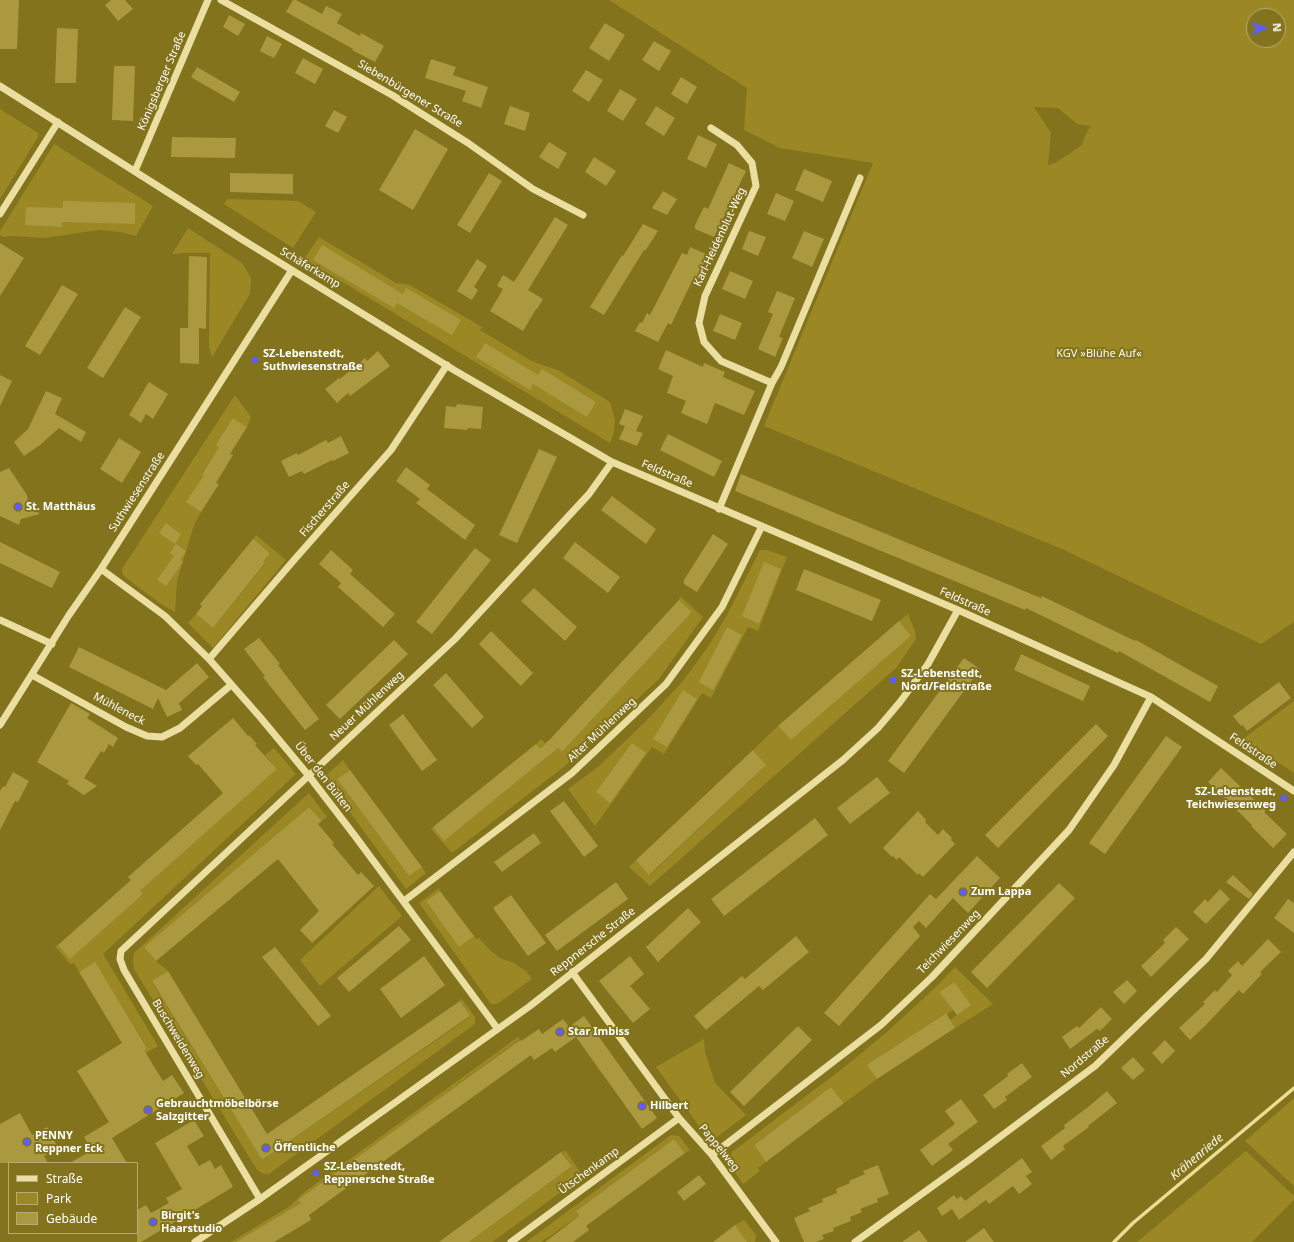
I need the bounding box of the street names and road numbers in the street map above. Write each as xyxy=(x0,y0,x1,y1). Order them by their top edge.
street label: Königsberger Straße xyxy=(135,29,189,133)
street label: Siebenbürgener Straße xyxy=(355,57,465,131)
street label: Karl-Heidenblut-Weg xyxy=(691,185,749,289)
street label: Schäferkamp xyxy=(277,245,343,291)
street label: Suthwiesenstraße xyxy=(106,450,168,534)
street label: Feldstraße xyxy=(639,457,695,491)
street label: Fischerstraße xyxy=(297,478,353,540)
street label: Feldstraße xyxy=(937,585,993,619)
street label: Neuer Mühlenweg xyxy=(327,668,407,744)
street label: Mühleneck xyxy=(91,690,147,728)
street label: Alter Mühlenweg xyxy=(565,695,639,765)
street label: Feldstraße xyxy=(1227,730,1279,772)
street label: Über den Bülten xyxy=(292,740,354,814)
street label: Reppnersche Straße xyxy=(548,905,638,979)
street label: Teichwiesenweg xyxy=(915,907,983,977)
street label: Buschweidenweg xyxy=(149,997,207,1081)
street label: Nordstraße xyxy=(1058,1033,1112,1081)
street label: Pappelweg xyxy=(696,1122,742,1174)
street label: Ütschenkamp xyxy=(556,1145,622,1197)

